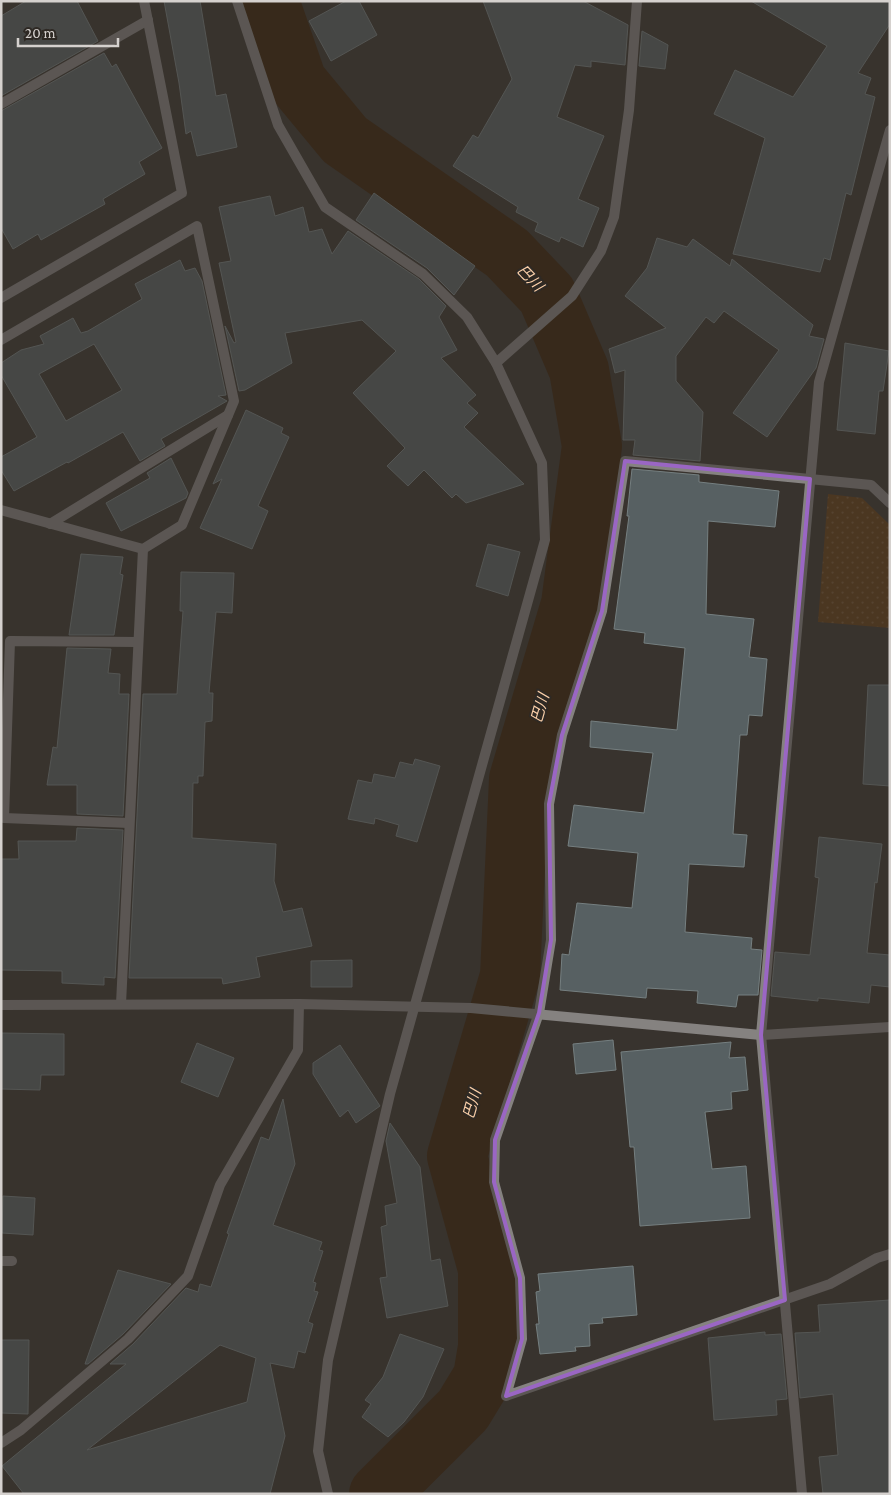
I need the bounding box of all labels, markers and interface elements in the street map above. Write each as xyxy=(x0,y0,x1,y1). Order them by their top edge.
scale bar xyxy=(18,15,118,47)
text: 20 m xyxy=(25,25,56,41)
water label: 巴川 xyxy=(514,262,548,296)
water label: 巴川 xyxy=(528,689,552,725)
water label: 巴川 xyxy=(460,1085,484,1121)

